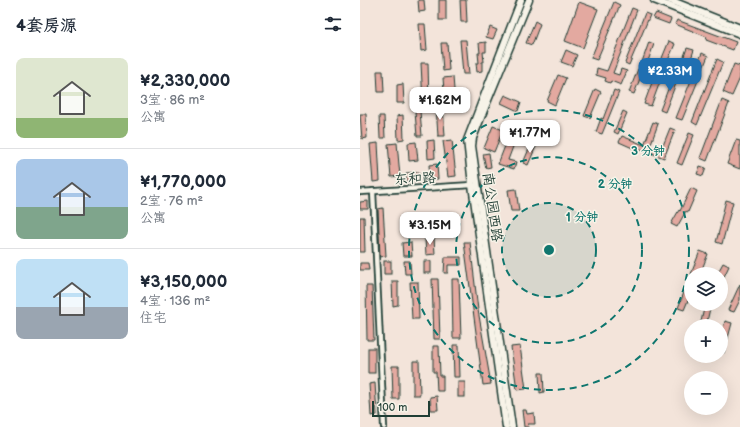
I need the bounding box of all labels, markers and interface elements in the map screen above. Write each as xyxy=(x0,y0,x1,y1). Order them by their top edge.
icon: filters xyxy=(322,13,344,35)
text: 4套房源 xyxy=(16,16,77,36)
pin: ¥2.33M xyxy=(637,58,703,92)
text: ¥2.33M xyxy=(647,63,693,79)
text: ¥2,330,000 xyxy=(140,71,230,91)
icon: home xyxy=(48,74,96,122)
pin: ¥1.62M xyxy=(407,87,473,121)
text: 3室 · 86 m² xyxy=(140,92,205,108)
text: ¥1.62M xyxy=(418,92,462,108)
text: 公寓 xyxy=(140,109,166,125)
pin: ¥1.77M xyxy=(497,120,563,154)
text: ¥1.77M xyxy=(509,125,551,141)
text: 3 分钟 xyxy=(631,144,665,159)
street label: 东和路 xyxy=(394,169,436,188)
street label: 南公园西路 xyxy=(479,171,506,243)
text: ¥1,770,000 xyxy=(140,172,226,192)
icon: home xyxy=(48,175,96,223)
text: 2 分钟 xyxy=(598,177,632,192)
text: 2室 · 76 m² xyxy=(140,193,203,209)
text: 公寓 xyxy=(140,210,166,226)
text: 1 分钟 xyxy=(566,210,598,225)
pin: ¥3.15M xyxy=(397,212,463,246)
text: ¥3.15M xyxy=(409,217,451,233)
centre of rings xyxy=(542,243,556,257)
map controls xyxy=(684,267,728,415)
button: layers xyxy=(684,267,728,311)
text: ¥3,150,000 xyxy=(140,272,227,292)
icon: home xyxy=(48,275,96,323)
text: 4室 · 136 m² xyxy=(140,293,210,309)
text: 住宅 xyxy=(140,310,166,326)
button: + xyxy=(684,319,728,363)
button: − xyxy=(684,371,728,415)
scale bar xyxy=(372,399,430,418)
text: 100 m xyxy=(378,401,407,414)

